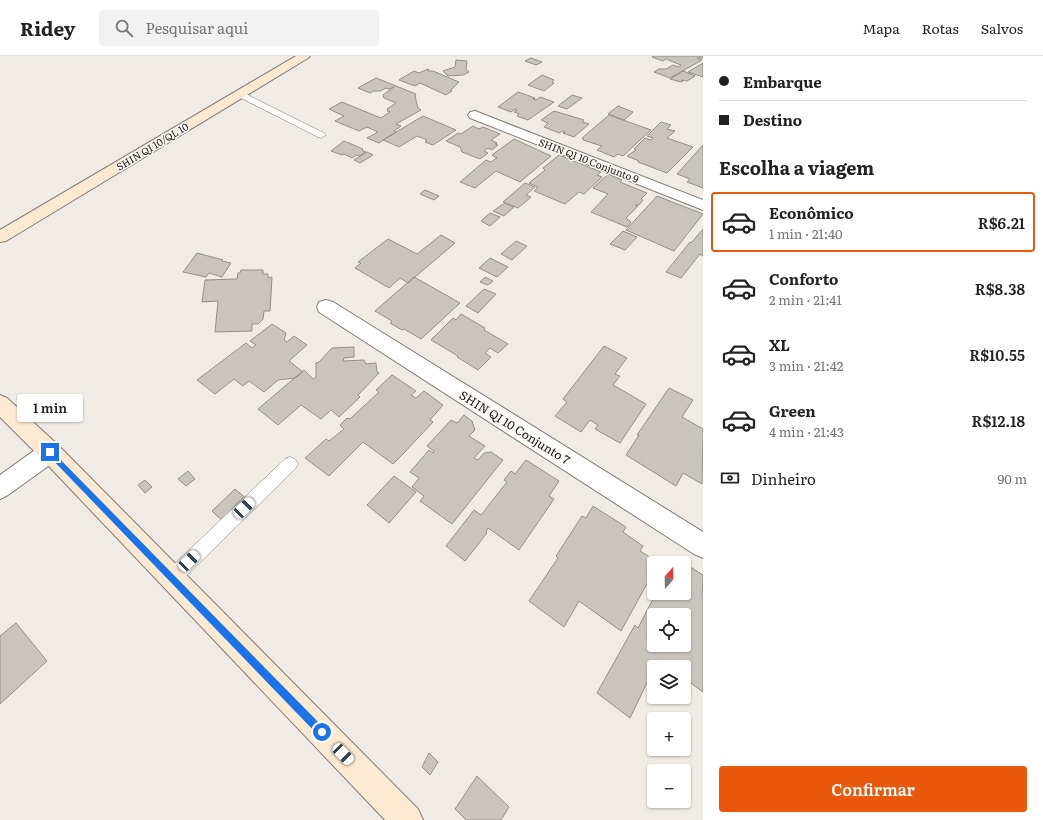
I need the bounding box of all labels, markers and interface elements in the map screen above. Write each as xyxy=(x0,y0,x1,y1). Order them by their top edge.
search box xyxy=(99,10,379,46)
text: Ridey xyxy=(20,14,75,42)
text: Pesquisar aqui xyxy=(145,16,248,39)
icon: search xyxy=(113,17,135,39)
text: Mapa xyxy=(862,18,900,38)
text: Rotas xyxy=(922,18,959,38)
text: Salvos xyxy=(981,18,1023,38)
text: Embarque xyxy=(743,70,822,93)
text: Destino xyxy=(743,108,802,131)
street label: SHIN QI 10/QL 10 xyxy=(113,118,191,174)
street label: SHIN QI 10 Conjunto 9 xyxy=(537,134,641,186)
text: Escolha a viagem xyxy=(719,154,874,181)
text: Econômico xyxy=(769,201,854,224)
icon: car xyxy=(721,204,757,240)
text: R$6.21 xyxy=(978,211,1025,234)
text: 1 min · 21:40 xyxy=(769,224,843,243)
text: Conforto xyxy=(769,267,838,290)
icon: car xyxy=(721,270,757,306)
text: R$8.38 xyxy=(975,277,1025,300)
text: 2 min · 21:41 xyxy=(769,290,842,309)
text: XL xyxy=(769,333,790,356)
icon: car xyxy=(721,336,757,372)
text: R$10.55 xyxy=(969,343,1025,366)
text: 3 min · 21:42 xyxy=(769,356,843,375)
street label: SHIN QI 10 Conjunto 7 xyxy=(456,386,574,468)
callout: 1 min xyxy=(17,394,83,422)
text: 1 min xyxy=(33,398,67,417)
text: Green xyxy=(769,399,816,422)
icon: car xyxy=(721,402,757,438)
text: R$12.18 xyxy=(971,409,1025,432)
text: 4 min · 21:43 xyxy=(769,422,844,441)
route end xyxy=(41,443,59,461)
icon: cash xyxy=(719,467,741,489)
text: Dinheiro xyxy=(751,467,816,490)
text: 90 m xyxy=(997,469,1027,488)
car xyxy=(231,495,257,521)
car xyxy=(176,548,202,574)
north arrow xyxy=(647,556,691,600)
map controls xyxy=(647,556,691,808)
button: locate xyxy=(647,608,691,652)
button: layers xyxy=(647,660,691,704)
button: + xyxy=(647,712,691,756)
route start xyxy=(313,723,331,741)
car xyxy=(330,741,356,767)
button: − xyxy=(647,764,691,808)
button: Confirmar xyxy=(719,766,1027,812)

